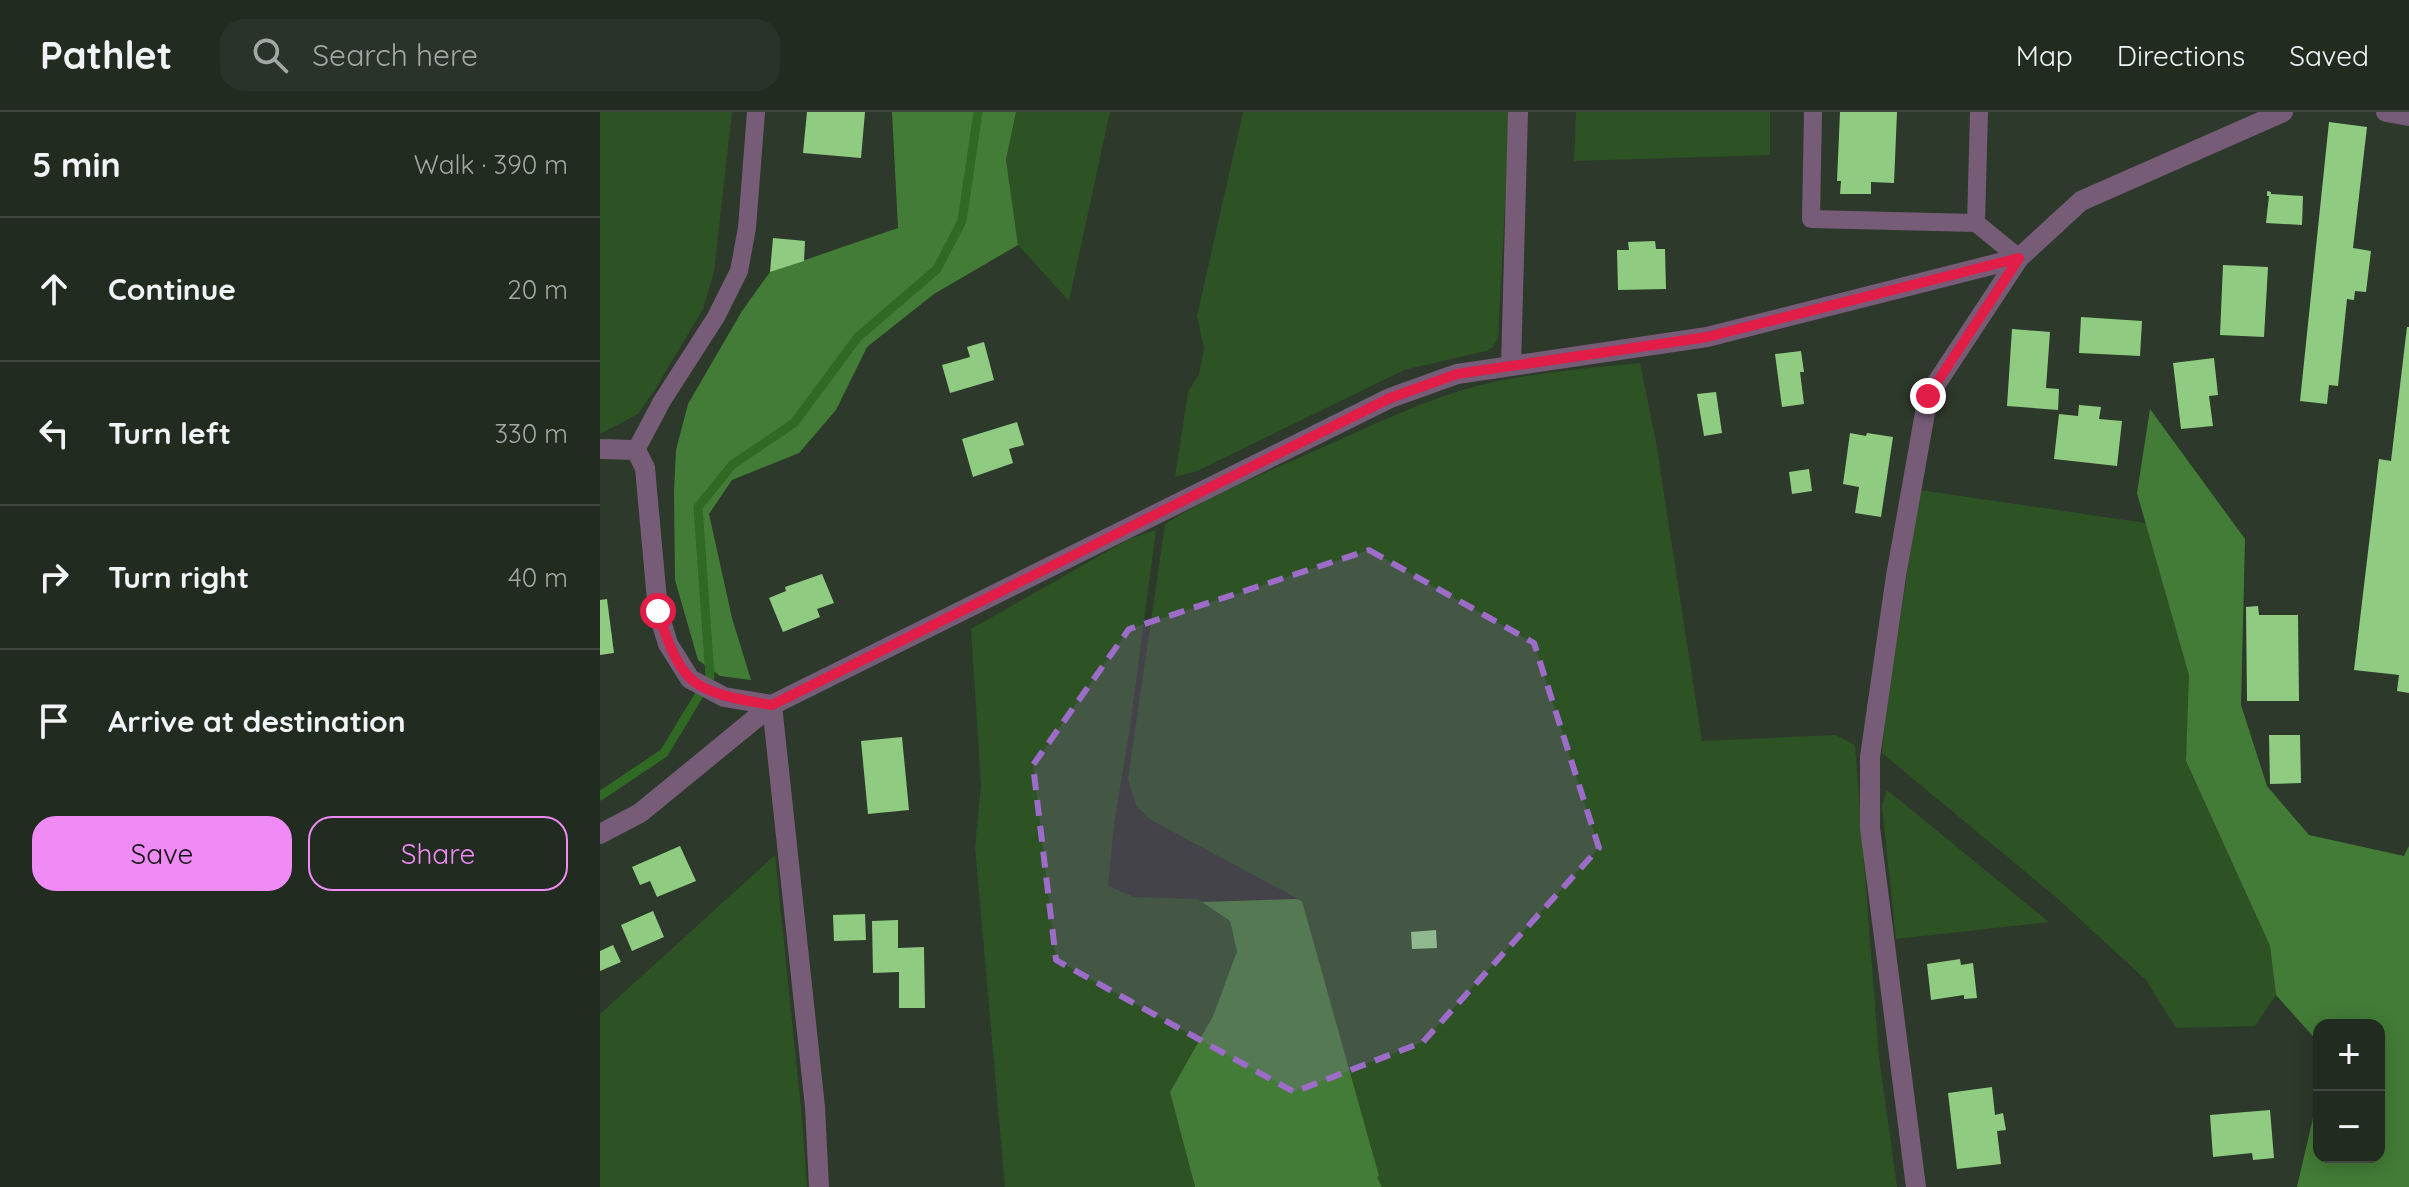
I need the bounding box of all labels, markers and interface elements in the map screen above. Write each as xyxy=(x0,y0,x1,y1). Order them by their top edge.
search box xyxy=(220,19,780,91)
text: Pathlet xyxy=(40,31,172,79)
icon: search xyxy=(248,33,292,77)
text: Search here xyxy=(312,36,478,74)
text: Map xyxy=(2016,38,2073,73)
text: Directions xyxy=(2117,38,2245,73)
text: Saved xyxy=(2289,38,2369,73)
text: 5 min xyxy=(32,143,121,186)
text: Walk · 390 m xyxy=(414,148,568,181)
icon: ahead xyxy=(32,267,76,311)
text: Continue xyxy=(108,270,236,308)
text: 20 m xyxy=(507,273,568,306)
route end xyxy=(1910,378,1946,414)
icon: left xyxy=(32,411,76,455)
text: Turn left xyxy=(108,414,231,452)
text: 330 m xyxy=(494,417,568,450)
icon: right xyxy=(32,555,76,599)
text: Turn right xyxy=(108,558,249,596)
text: 40 m xyxy=(508,561,568,594)
route start xyxy=(640,593,676,629)
icon: arrive xyxy=(32,699,76,743)
text: Arrive at destination xyxy=(108,702,406,740)
button: Save xyxy=(32,816,292,891)
button: Share xyxy=(308,816,568,891)
map controls xyxy=(2313,1019,2385,1163)
button: + xyxy=(2313,1019,2385,1091)
button: − xyxy=(2313,1091,2385,1163)

